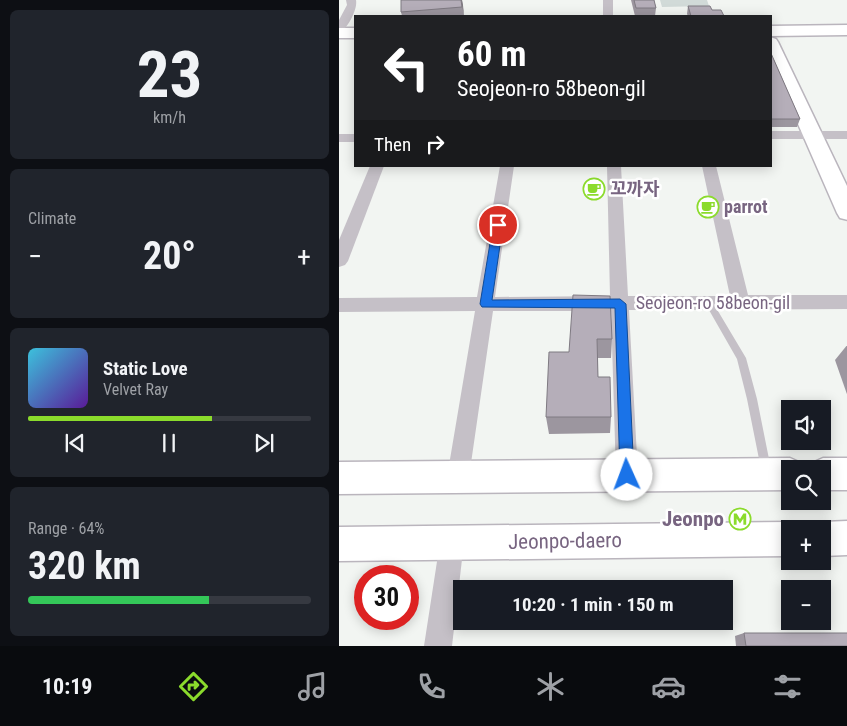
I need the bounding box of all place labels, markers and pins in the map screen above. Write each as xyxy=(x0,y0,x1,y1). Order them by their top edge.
cafe icon: 꼬까자 xyxy=(582,177,606,201)
place label: 꼬까자 xyxy=(610,178,660,199)
cafe icon: parrot xyxy=(696,195,720,219)
place label: parrot xyxy=(724,196,768,217)
pin xyxy=(477,204,519,246)
place label: Jeonpo xyxy=(662,507,724,531)
metro station icon: Jeonpo xyxy=(728,507,752,531)

